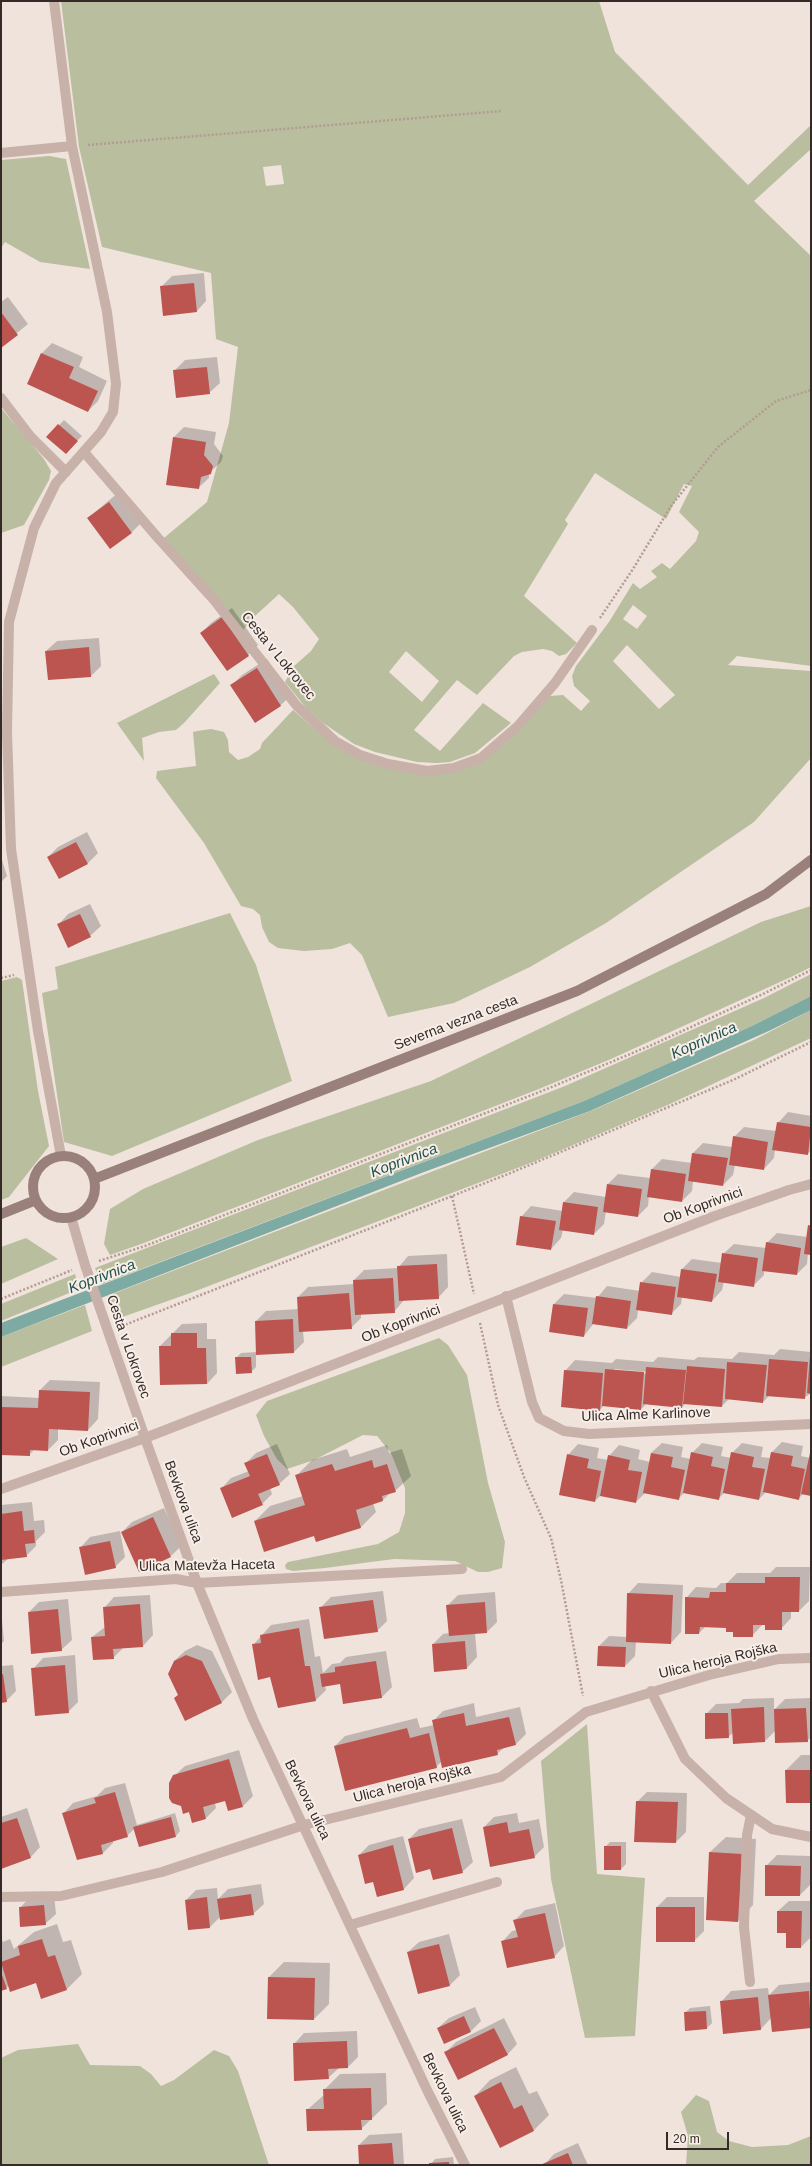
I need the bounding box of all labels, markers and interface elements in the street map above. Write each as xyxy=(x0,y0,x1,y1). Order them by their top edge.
street label: Cesta v Lokrovec xyxy=(237,609,319,703)
street label: Severna vezna cesta xyxy=(392,992,520,1054)
water label: Koprivnica xyxy=(668,1019,740,1063)
water label: Koprivnica xyxy=(368,1140,440,1182)
street label: Ob Koprivnici xyxy=(661,1184,745,1228)
water label: Koprivnica xyxy=(66,1256,138,1298)
street label: Cesta v Lokrovec xyxy=(102,1293,154,1401)
street label: Ob Koprivnici xyxy=(359,1301,443,1347)
street label: Ulica Alme Karlinove xyxy=(581,1404,711,1426)
street label: Ob Koprivnici xyxy=(57,1417,141,1461)
street label: Bevkova ulica xyxy=(160,1459,206,1545)
street label: Ulica Matevža Haceta xyxy=(139,1556,275,1576)
street label: Ulica heroja Rojška xyxy=(657,1639,779,1683)
street label: Bevkova ulica xyxy=(281,1757,333,1843)
street label: Ulica heroja Rojška xyxy=(351,1761,473,1807)
street label: Bevkova ulica xyxy=(419,2050,471,2136)
scale bar xyxy=(668,2124,731,2150)
text: 20 m xyxy=(673,2132,700,2146)

